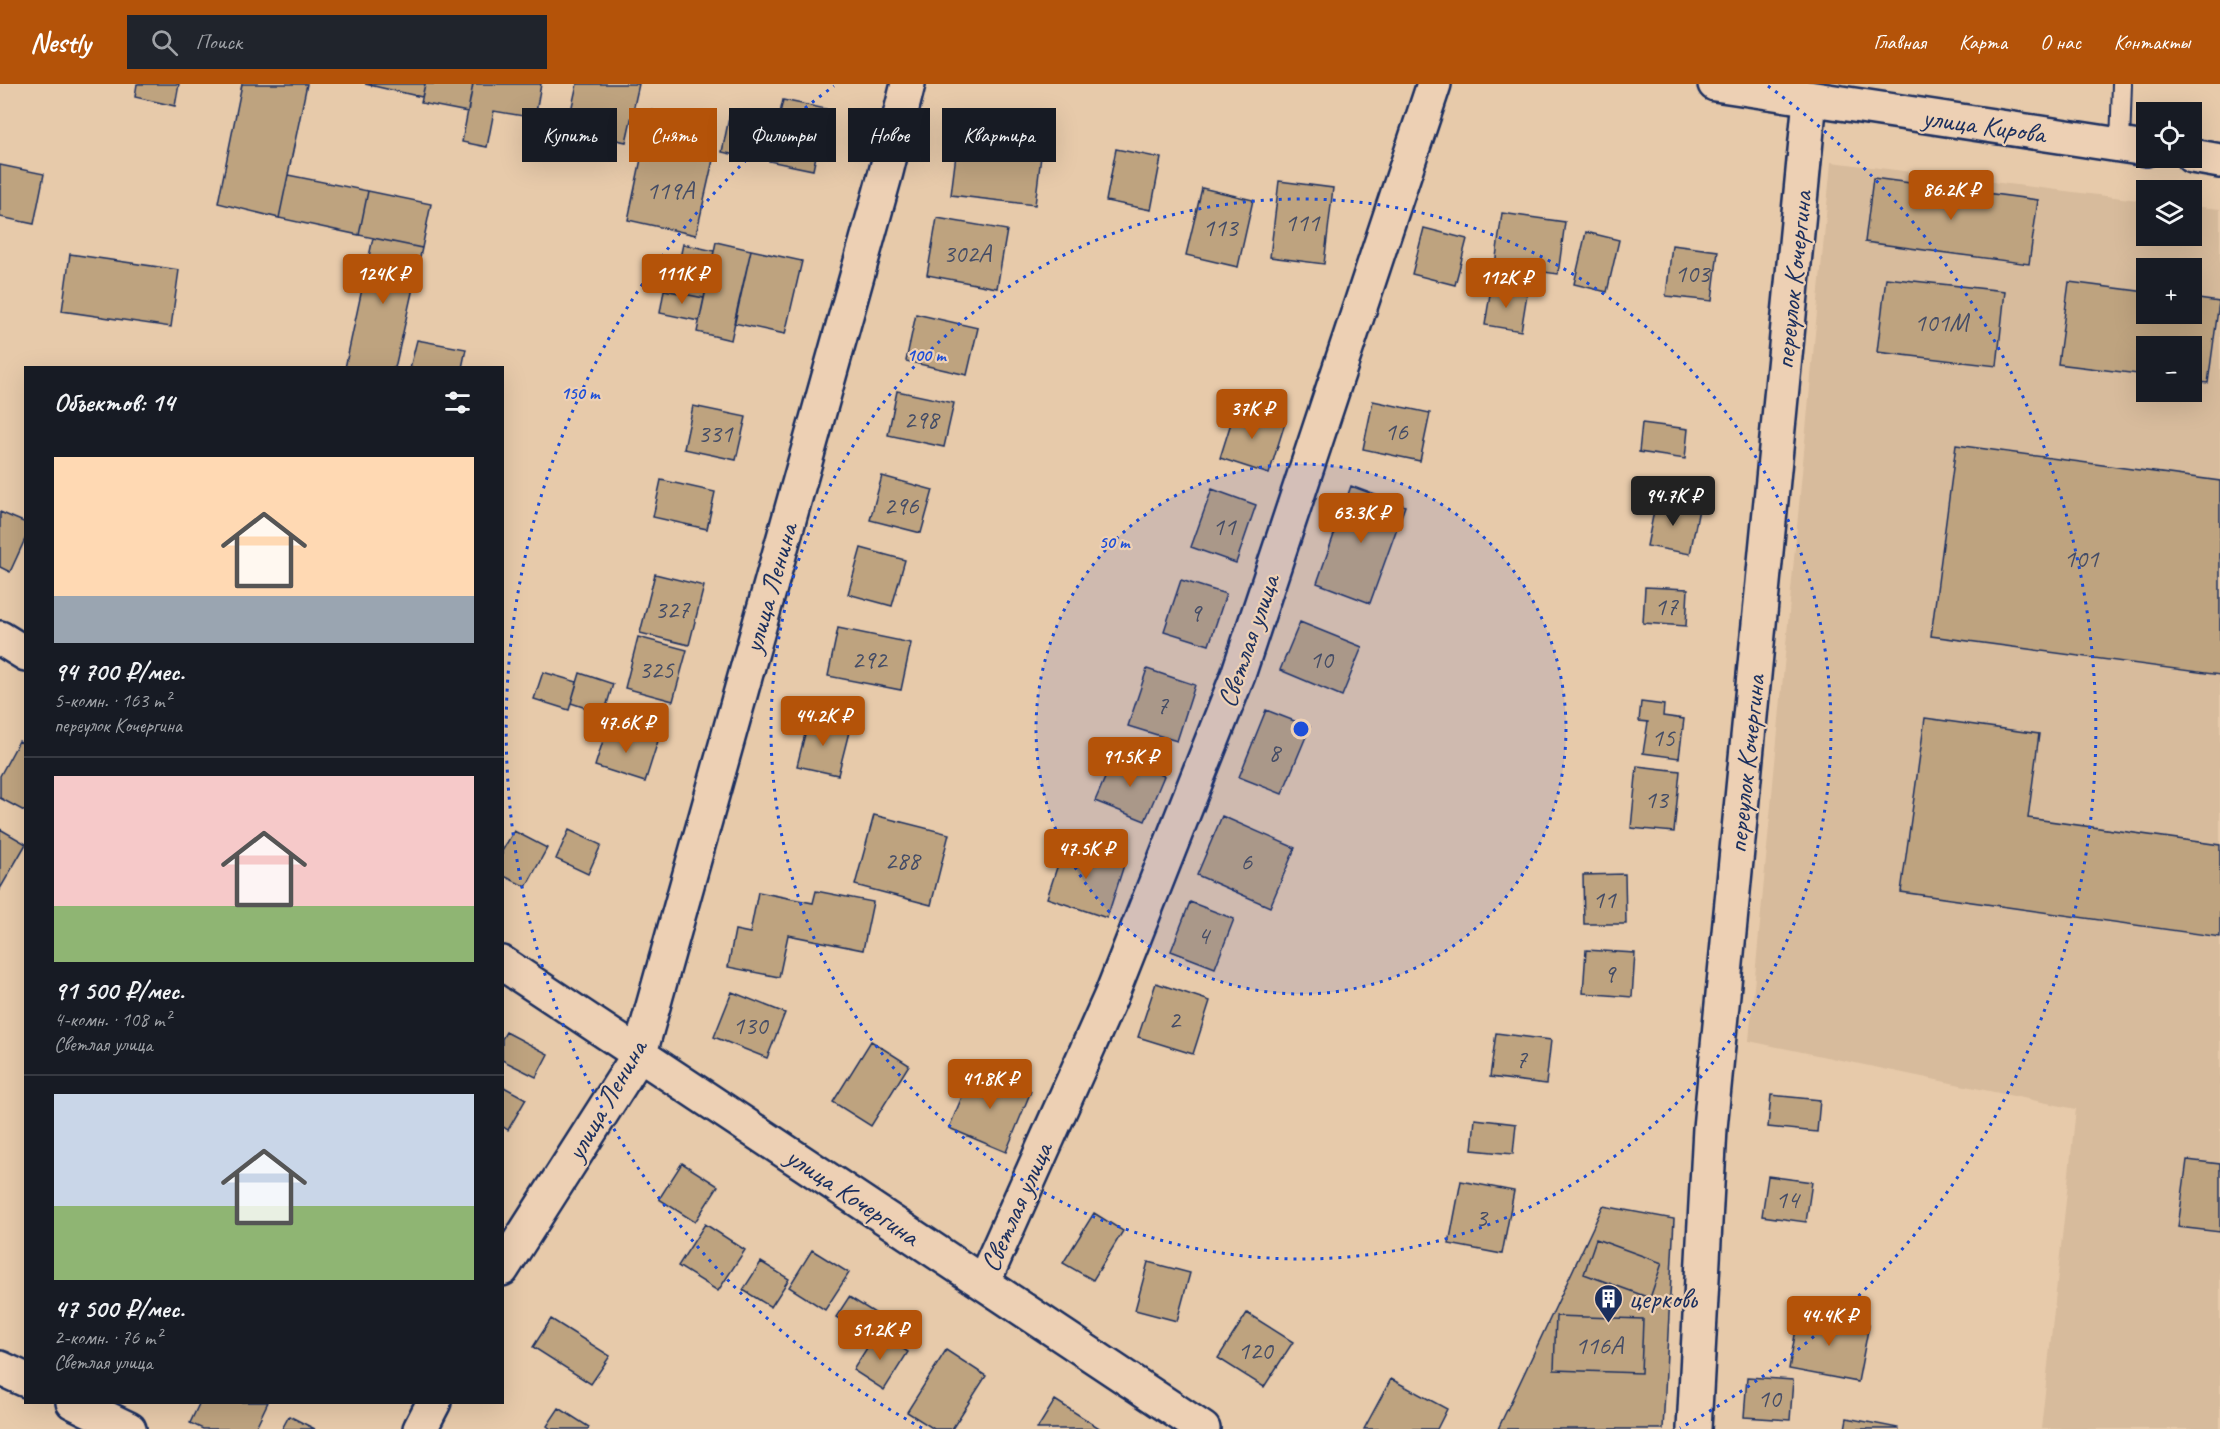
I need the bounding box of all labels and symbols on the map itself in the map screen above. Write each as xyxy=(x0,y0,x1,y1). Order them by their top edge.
street label: улица Кирова xyxy=(1918,99,2050,151)
pin: 86.2K ₽ xyxy=(1896,170,2006,221)
house number: 119А xyxy=(646,174,696,207)
street label: переулок Кочергина xyxy=(1766,187,1820,371)
house number: 111 xyxy=(1284,206,1321,239)
house number: 113 xyxy=(1202,211,1240,244)
house number: 302А xyxy=(943,237,993,270)
pin: 124K ₽ xyxy=(334,254,432,305)
pin: 111K ₽ xyxy=(633,254,731,305)
house number: 103 xyxy=(1674,257,1712,290)
pin: 112K ₽ xyxy=(1457,258,1555,309)
house number: 101М xyxy=(1914,306,1970,339)
text: 100 m xyxy=(907,344,947,366)
text: 150 m xyxy=(561,382,601,404)
pin: 37K ₽ xyxy=(1210,389,1294,440)
house number: 298 xyxy=(903,403,941,436)
house number: 16 xyxy=(1384,415,1409,448)
house number: 331 xyxy=(697,417,734,450)
pin: 94.7K ₽ xyxy=(1618,476,1728,527)
house number: 296 xyxy=(883,489,920,522)
pin: 63.3K ₽ xyxy=(1306,493,1416,544)
house number: 11 xyxy=(1212,510,1237,543)
street label: улица Ленина xyxy=(734,517,806,659)
text: 50 m xyxy=(1099,531,1131,553)
house number: 101 xyxy=(2063,542,2100,575)
street label: Светлая улица xyxy=(1209,568,1288,712)
house number: 17 xyxy=(1654,590,1679,623)
house number: 327 xyxy=(654,593,691,626)
house number: 9 xyxy=(1189,596,1203,629)
house number: 292 xyxy=(851,643,889,676)
house number: 10 xyxy=(1309,643,1335,676)
house number: 325 xyxy=(638,653,675,686)
street label: переулок Кочергина xyxy=(1719,671,1773,855)
house number: 7 xyxy=(1156,689,1169,722)
pin: 44.2K ₽ xyxy=(768,696,878,747)
pin: 47.6K ₽ xyxy=(571,703,681,754)
centre of rings xyxy=(1291,719,1311,739)
house number: 15 xyxy=(1651,721,1676,754)
house number: 8 xyxy=(1268,736,1282,769)
pin: 91.5K ₽ xyxy=(1075,737,1185,788)
house number: 13 xyxy=(1644,783,1670,816)
pin: 47.5K ₽ xyxy=(1031,829,1141,880)
house number: 288 xyxy=(884,844,922,877)
house number: 6 xyxy=(1240,845,1253,878)
house number: 11 xyxy=(1592,883,1617,916)
house number: 4 xyxy=(1197,919,1211,952)
house number: 9 xyxy=(1603,957,1617,990)
house number: 2 xyxy=(1168,1003,1182,1036)
house number: 130 xyxy=(732,1009,770,1042)
street label: улица Ленина xyxy=(557,1031,656,1168)
house number: 7 xyxy=(1515,1043,1528,1076)
pin: 41.8K ₽ xyxy=(935,1059,1045,1110)
street label: Светлая улица xyxy=(972,1135,1061,1277)
street label: улица Кочергина xyxy=(778,1137,928,1254)
house number: 14 xyxy=(1775,1183,1801,1216)
house number: 3 xyxy=(1475,1201,1489,1234)
place label: церковь xyxy=(1629,1281,1699,1316)
building icon: церковь xyxy=(1592,1282,1624,1324)
pin: 44.4K ₽ xyxy=(1774,1296,1884,1347)
pin: 51.2K ₽ xyxy=(825,1310,935,1361)
house number: 116А xyxy=(1575,1329,1625,1362)
house number: 120 xyxy=(1237,1334,1275,1367)
house number: 10 xyxy=(1757,1382,1783,1415)

